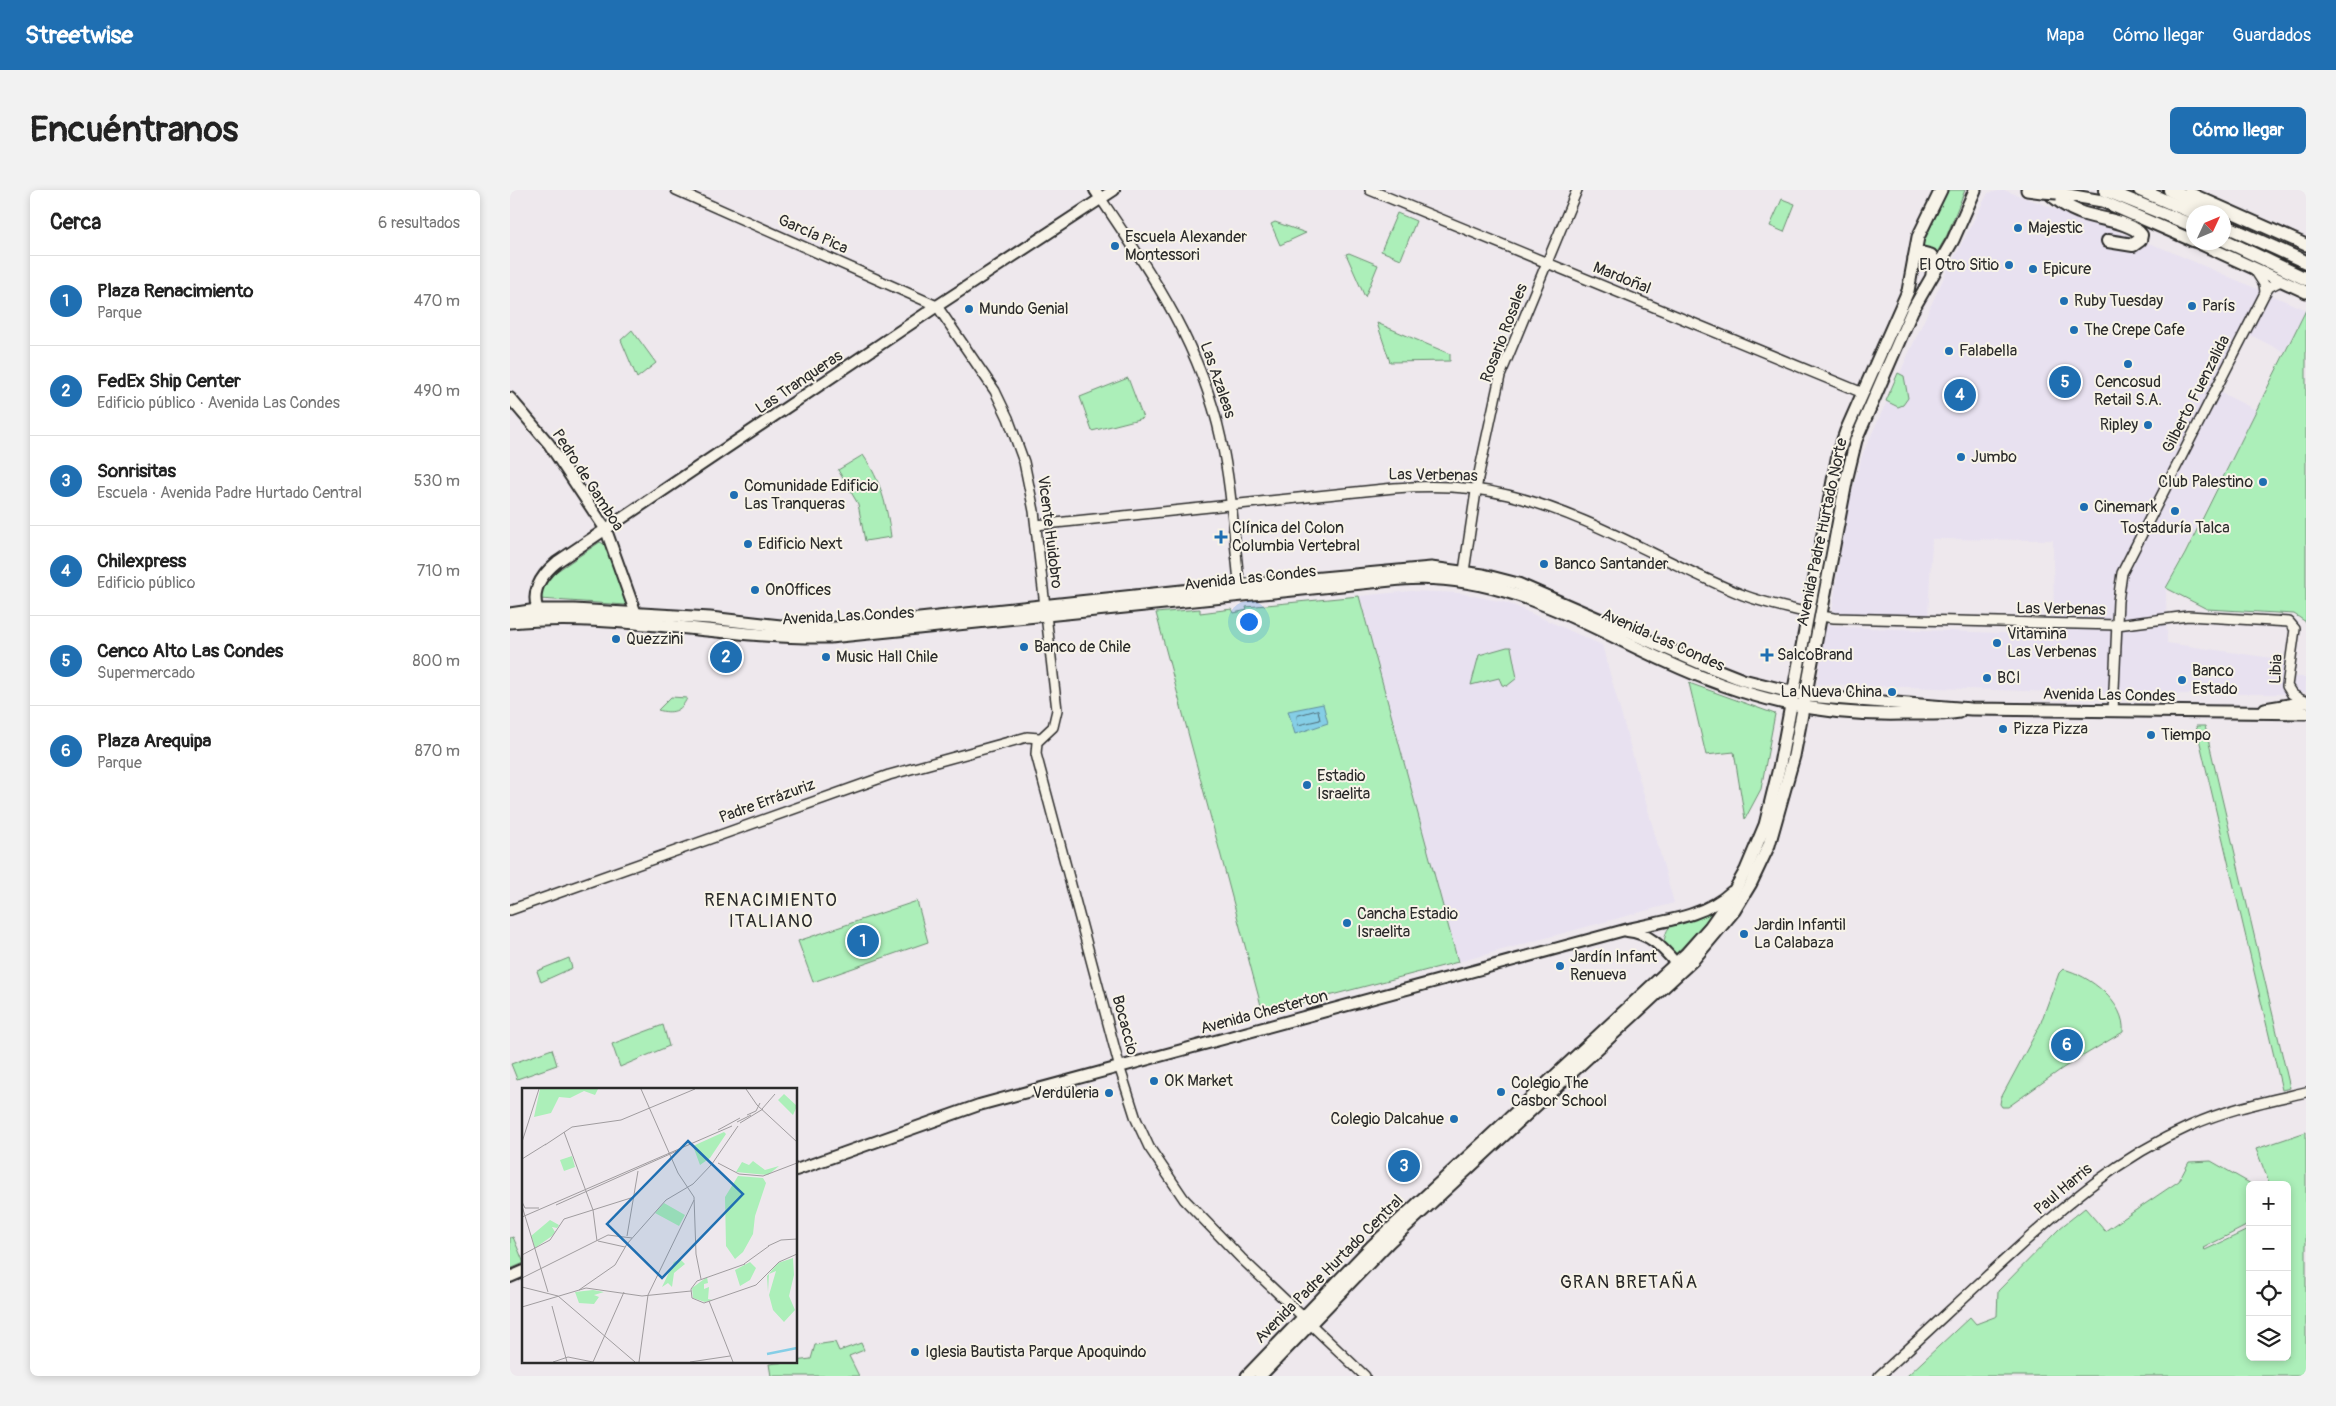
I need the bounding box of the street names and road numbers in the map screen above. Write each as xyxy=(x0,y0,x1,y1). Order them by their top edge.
street label: García Pica xyxy=(775,210,851,258)
street label: Mardoñal xyxy=(1590,257,1654,299)
street label: Rosario Rosales xyxy=(1476,281,1532,385)
street label: Gilberto Fuenzalida xyxy=(2158,332,2234,456)
street label: Las Azaleas xyxy=(1196,339,1240,421)
street label: Las Tranqueras xyxy=(752,345,846,419)
street label: Pedro de Gamboa xyxy=(548,425,628,535)
street label: Avenida Padre Hurtado Norte xyxy=(1792,436,1852,628)
street label: Las Verbenas xyxy=(1388,464,1478,486)
street label: Vicente Huidobro xyxy=(1033,474,1067,590)
street label: Avenida Las Condes xyxy=(1183,561,1317,595)
street label: Las Verbenas xyxy=(2016,598,2106,620)
street label: Avenida Las Condes xyxy=(781,603,915,629)
street label: Avenida Las Condes xyxy=(1598,604,1728,676)
street label: Libia xyxy=(2265,653,2287,685)
street label: Avenida Las Condes xyxy=(2043,684,2175,706)
street label: Padre Errázuriz xyxy=(716,774,818,828)
street label: Avenida Chesterton xyxy=(1198,985,1330,1039)
street label: Bocaccio xyxy=(1107,993,1143,1057)
street label: Paul Harris xyxy=(2030,1159,2096,1219)
street label: Avenida Padre Hurtado Central xyxy=(1250,1190,1408,1348)

